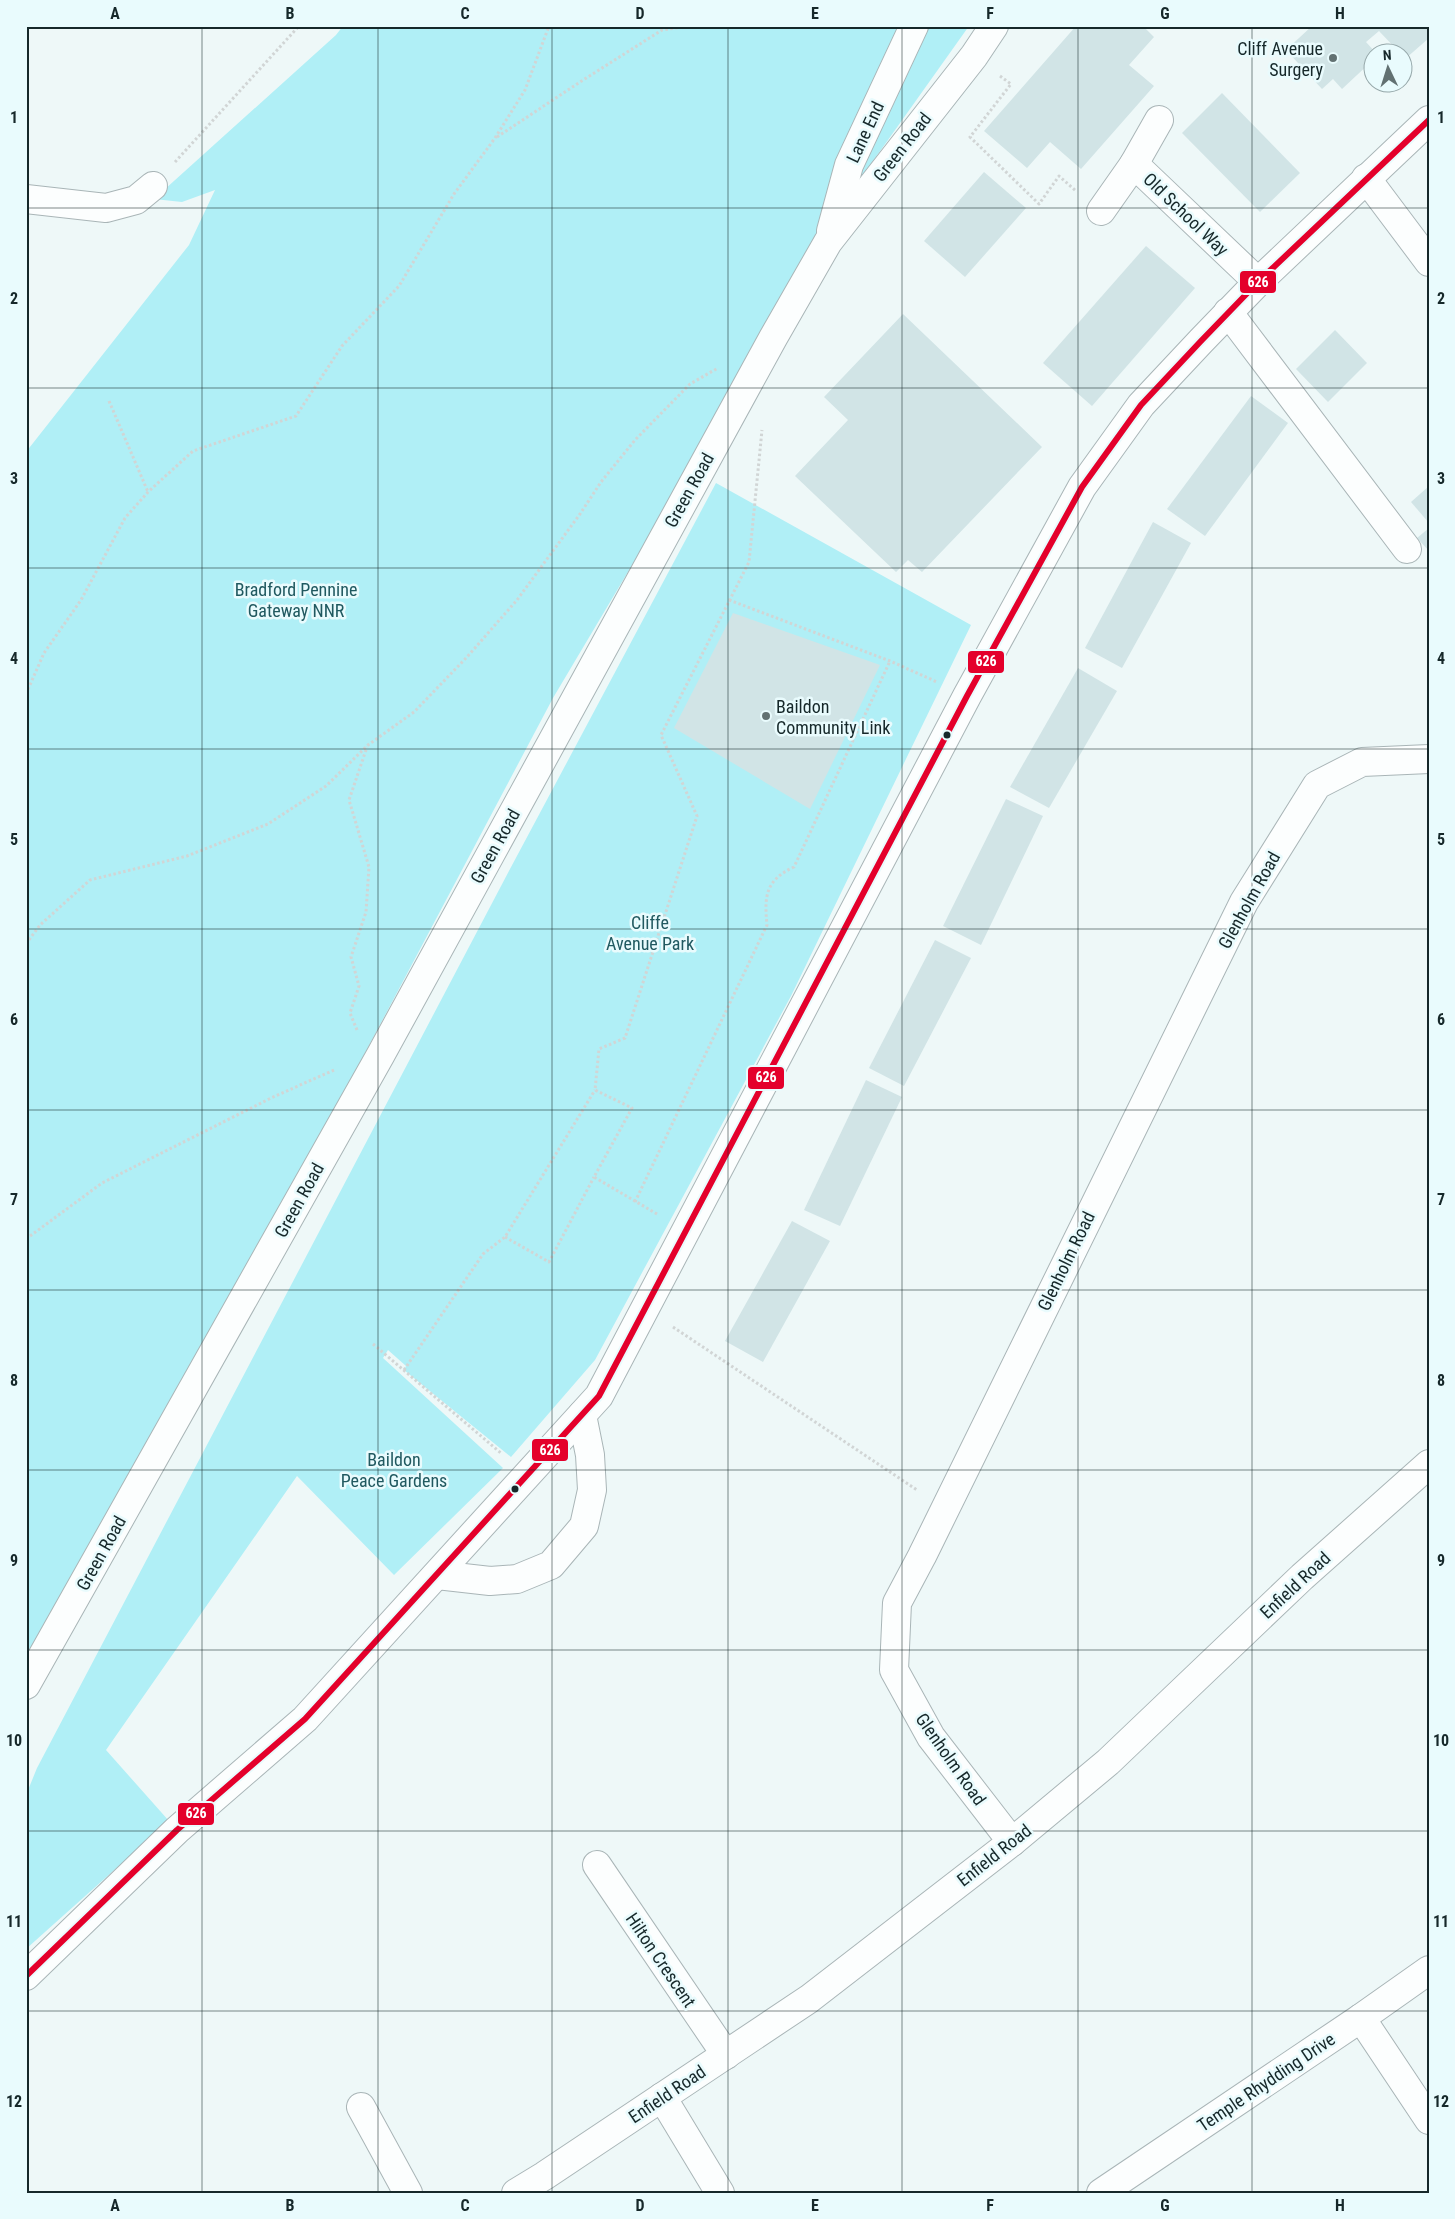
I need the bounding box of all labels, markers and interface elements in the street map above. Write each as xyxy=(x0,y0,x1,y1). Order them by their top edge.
text: A xyxy=(110,4,120,23)
text: B xyxy=(286,4,295,23)
text: C xyxy=(460,4,470,23)
text: D xyxy=(635,4,645,23)
text: E xyxy=(811,4,819,23)
text: F xyxy=(986,4,994,23)
text: G xyxy=(1160,4,1170,23)
text: H xyxy=(1335,4,1345,23)
place label: Cliff Avenue Surgery xyxy=(1237,38,1323,80)
north arrow xyxy=(1362,42,1412,92)
text: N xyxy=(1382,47,1392,63)
marker: Cliff Avenue Surgery xyxy=(1327,52,1339,64)
street label: Lane End xyxy=(842,98,888,166)
text: 1 xyxy=(10,108,18,127)
street label: Green Road xyxy=(869,108,935,186)
text: 1 xyxy=(1437,108,1445,127)
street label: Old School Way xyxy=(1139,168,1233,260)
line badge: 626 xyxy=(1239,270,1277,294)
text: 626 xyxy=(1247,274,1269,290)
text: 2 xyxy=(10,289,18,308)
text: 2 xyxy=(1437,289,1445,308)
street label: Green Road xyxy=(660,449,718,531)
text: 3 xyxy=(10,469,18,488)
text: 3 xyxy=(1437,469,1445,488)
park label: Bradford Pennine Gateway NNR xyxy=(235,579,357,621)
text: 4 xyxy=(10,649,18,668)
text: 4 xyxy=(1437,649,1445,668)
line badge: 626 xyxy=(967,650,1005,674)
text: 626 xyxy=(975,653,997,669)
place label: Baildon Community Link xyxy=(776,696,890,738)
marker: Baildon Community Link xyxy=(760,710,772,722)
unlabelled marker xyxy=(942,730,952,740)
street label: Green Road xyxy=(466,805,524,887)
text: 5 xyxy=(10,830,18,849)
text: 5 xyxy=(1437,830,1445,849)
street label: Glenholm Road xyxy=(1214,848,1284,952)
park label: Cliffe Avenue Park xyxy=(606,912,694,954)
text: 6 xyxy=(10,1010,18,1029)
text: 6 xyxy=(1437,1010,1445,1029)
line badge: 626 xyxy=(747,1066,785,1090)
text: 626 xyxy=(755,1069,777,1085)
street label: Green Road xyxy=(270,1159,328,1241)
text: 7 xyxy=(10,1190,18,1209)
text: 7 xyxy=(1437,1190,1445,1209)
street label: Glenholm Road xyxy=(1033,1208,1099,1314)
text: 8 xyxy=(10,1371,18,1390)
text: 8 xyxy=(1437,1371,1445,1390)
line badge: 626 xyxy=(531,1438,569,1462)
text: 626 xyxy=(539,1442,561,1458)
park label: Baildon Peace Gardens xyxy=(341,1449,447,1491)
unlabelled marker xyxy=(510,1484,520,1494)
street label: Green Road xyxy=(72,1512,130,1594)
street label: Enfield Road xyxy=(1256,1547,1334,1623)
text: 9 xyxy=(10,1551,18,1570)
text: 9 xyxy=(1437,1551,1445,1570)
street label: Glenholm Road xyxy=(912,1709,990,1809)
text: 10 xyxy=(6,1731,22,1750)
text: 10 xyxy=(1433,1731,1449,1750)
line badge: 626 xyxy=(177,1802,215,1826)
text: 626 xyxy=(185,1805,207,1821)
street label: Enfield Road xyxy=(953,1820,1035,1890)
street label: Hilton Crescent xyxy=(622,1909,700,2011)
text: 11 xyxy=(6,1912,22,1931)
text: 11 xyxy=(1433,1912,1449,1931)
street label: Temple Rhydding Drive xyxy=(1193,2028,1339,2136)
street label: Enfield Road xyxy=(625,2061,709,2127)
text: 12 xyxy=(6,2092,22,2111)
text: 12 xyxy=(1433,2092,1449,2111)
text: A xyxy=(110,2196,120,2215)
text: B xyxy=(286,2196,295,2215)
text: C xyxy=(460,2196,470,2215)
text: D xyxy=(635,2196,645,2215)
text: E xyxy=(811,2196,819,2215)
text: F xyxy=(986,2196,994,2215)
text: G xyxy=(1160,2196,1170,2215)
text: H xyxy=(1335,2196,1345,2215)

